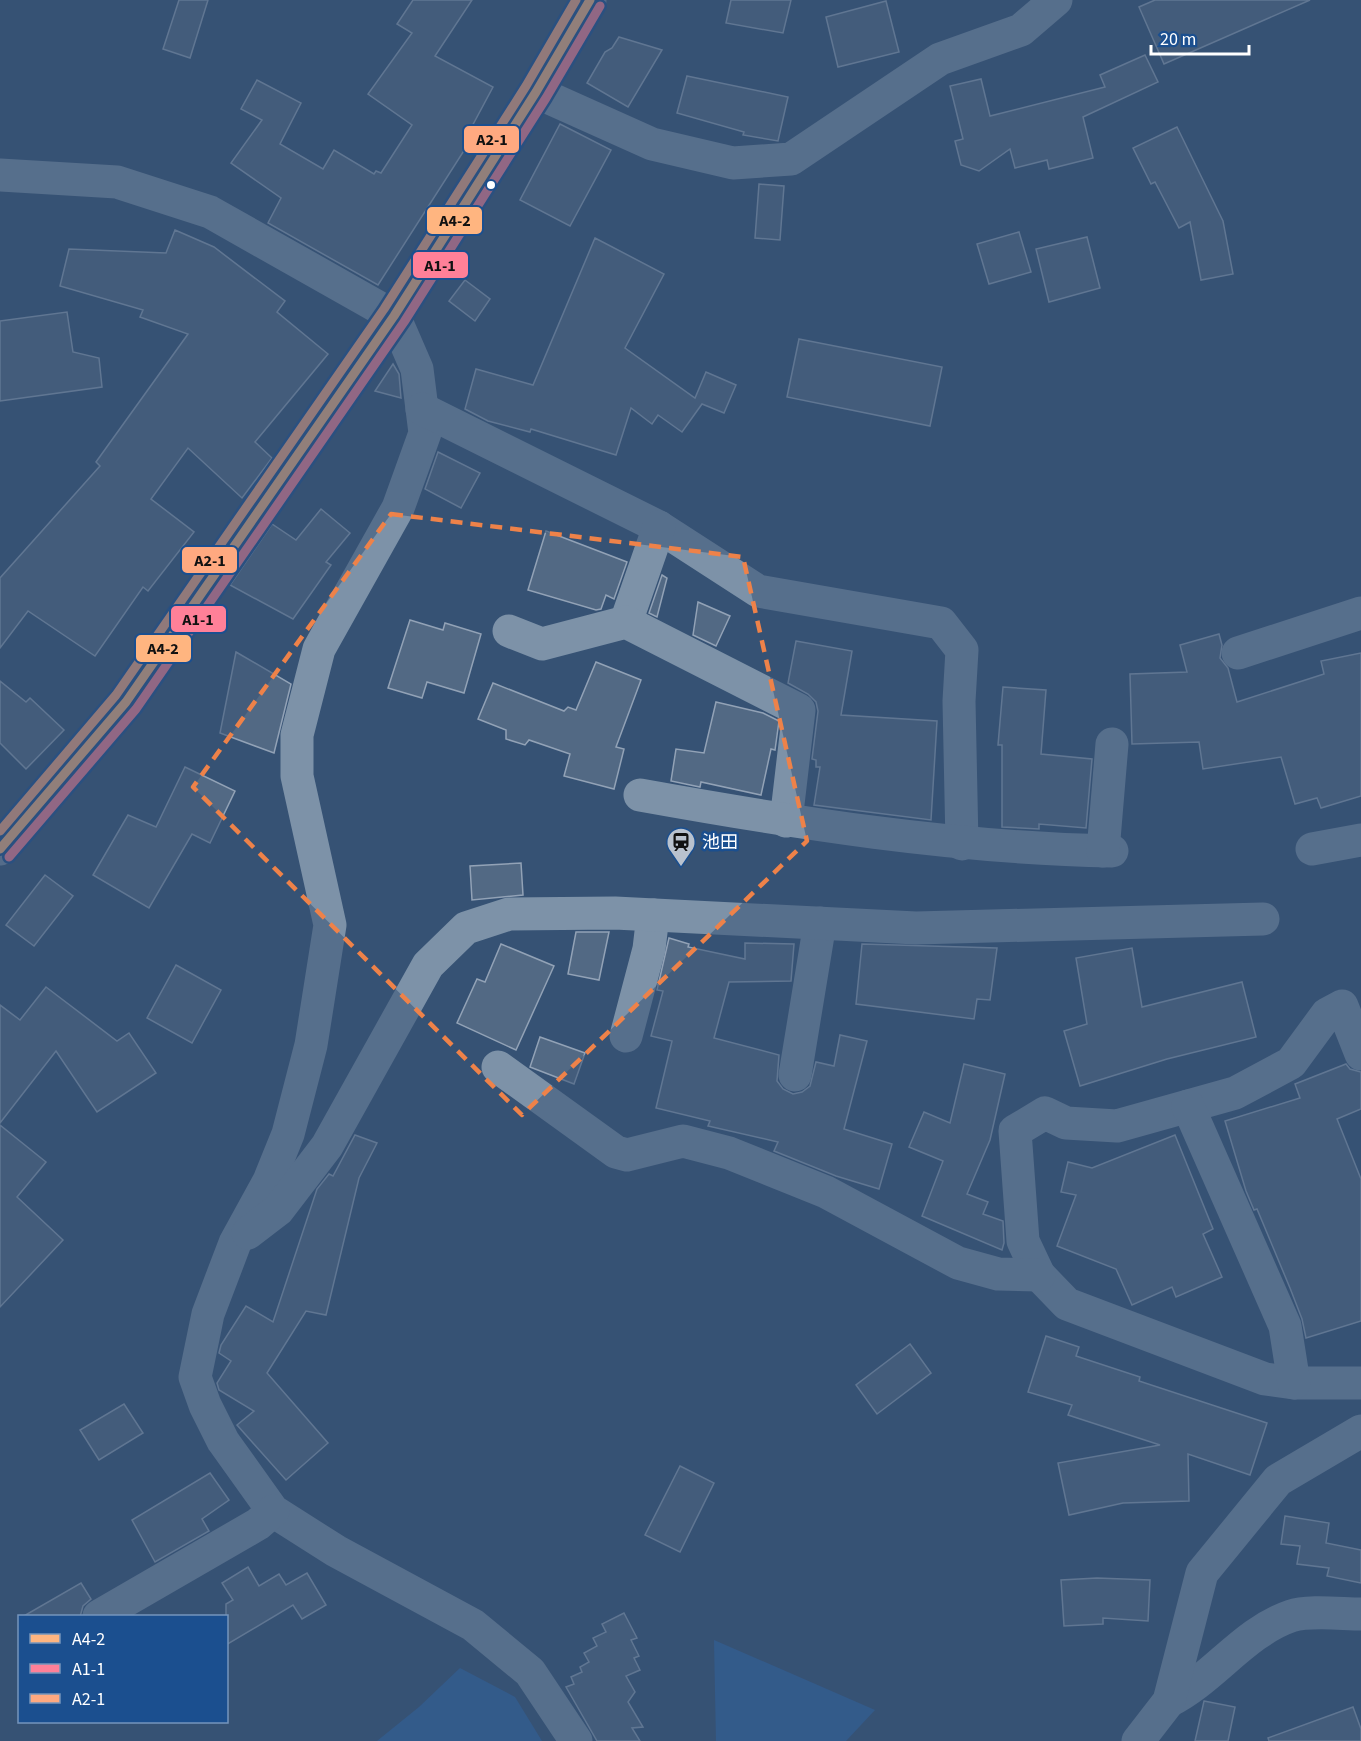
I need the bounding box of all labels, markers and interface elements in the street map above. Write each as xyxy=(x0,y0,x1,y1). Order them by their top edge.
scale bar xyxy=(1151,18,1248,56)
text: 20 m xyxy=(1160,27,1196,52)
line badge: A2-1 xyxy=(463,125,520,154)
text: A2-1 xyxy=(475,129,508,151)
unlabelled marker xyxy=(485,179,497,191)
line badge: A4-2 xyxy=(426,206,483,235)
text: A4-2 xyxy=(438,210,471,232)
line badge: A1-1 xyxy=(412,251,469,279)
text: A1-1 xyxy=(423,255,456,277)
line badge: A2-1 xyxy=(181,546,238,574)
text: A2-1 xyxy=(193,550,226,572)
line badge: A1-1 xyxy=(170,605,227,633)
text: A1-1 xyxy=(181,609,214,631)
line badge: A4-2 xyxy=(135,634,192,663)
text: A4-2 xyxy=(146,638,179,660)
station icon: 池田 xyxy=(665,826,697,868)
place label: 池田 xyxy=(702,830,738,855)
legend xyxy=(18,1615,228,1723)
text: A4-2 xyxy=(72,1627,105,1652)
text: A1-1 xyxy=(72,1657,105,1682)
text: A2-1 xyxy=(72,1687,105,1712)

